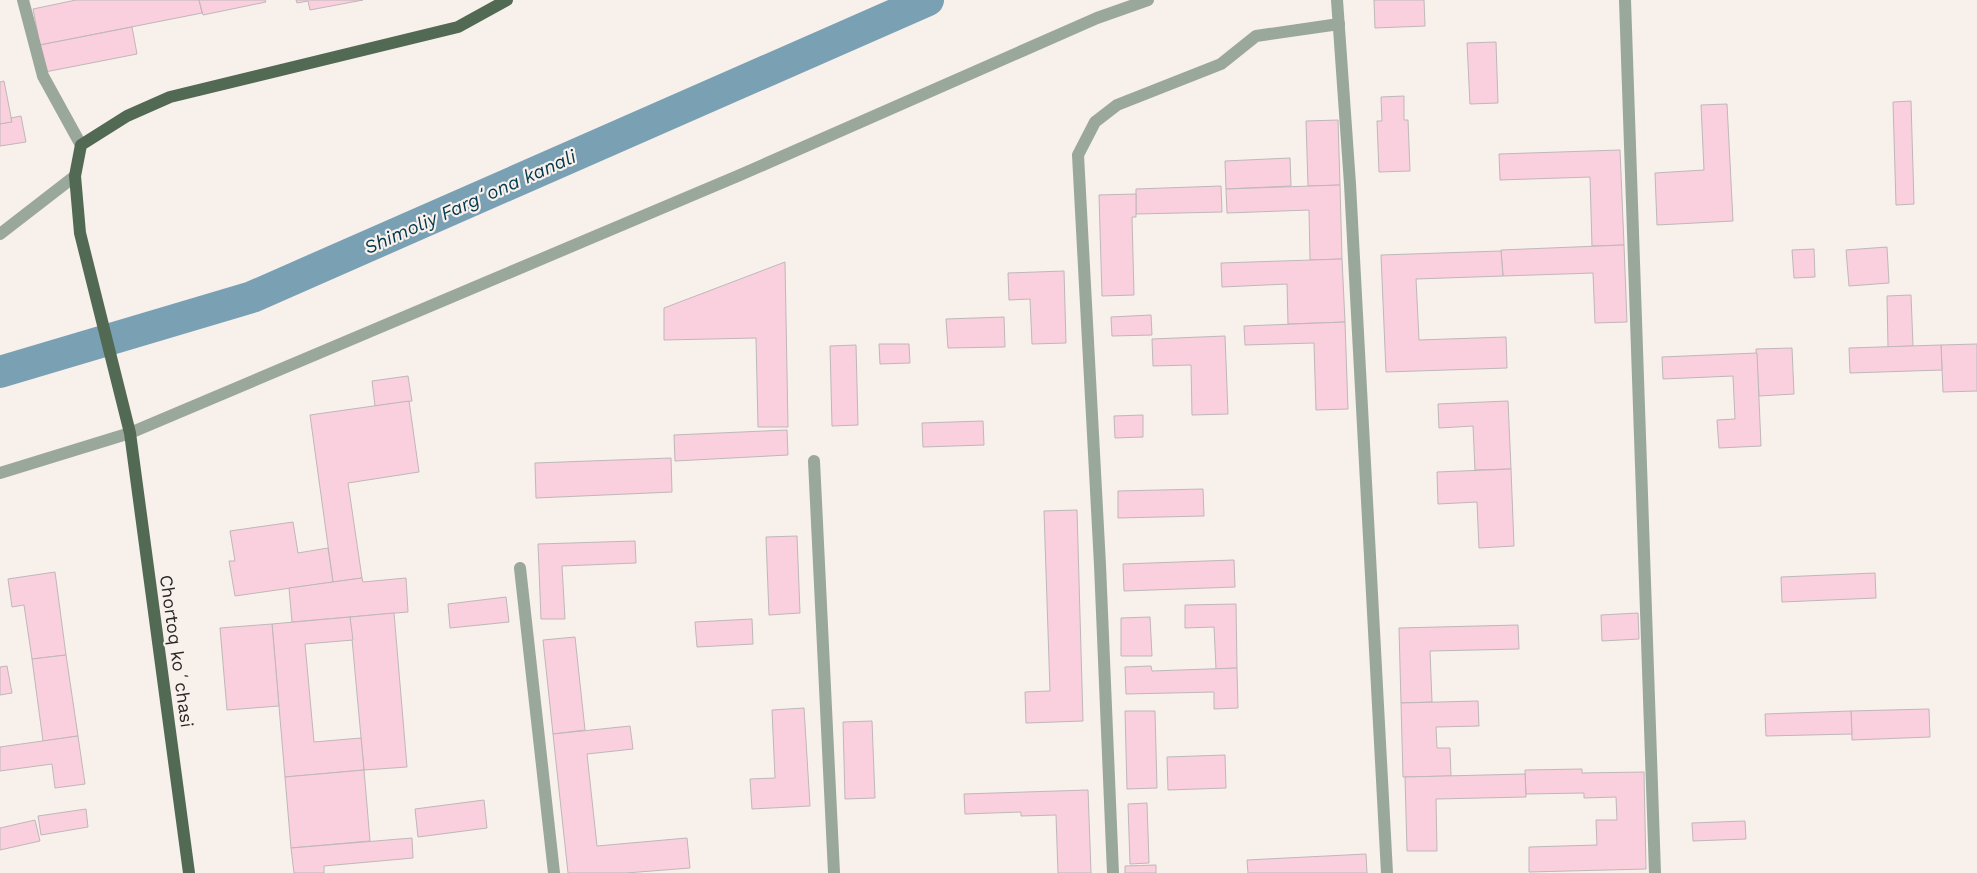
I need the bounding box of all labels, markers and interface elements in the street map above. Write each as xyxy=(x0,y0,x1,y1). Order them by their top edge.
water label: Shimoliy Fargʻona kanali xyxy=(361,144,580,259)
street label: Chortoq koʻchasi xyxy=(156,573,198,729)

